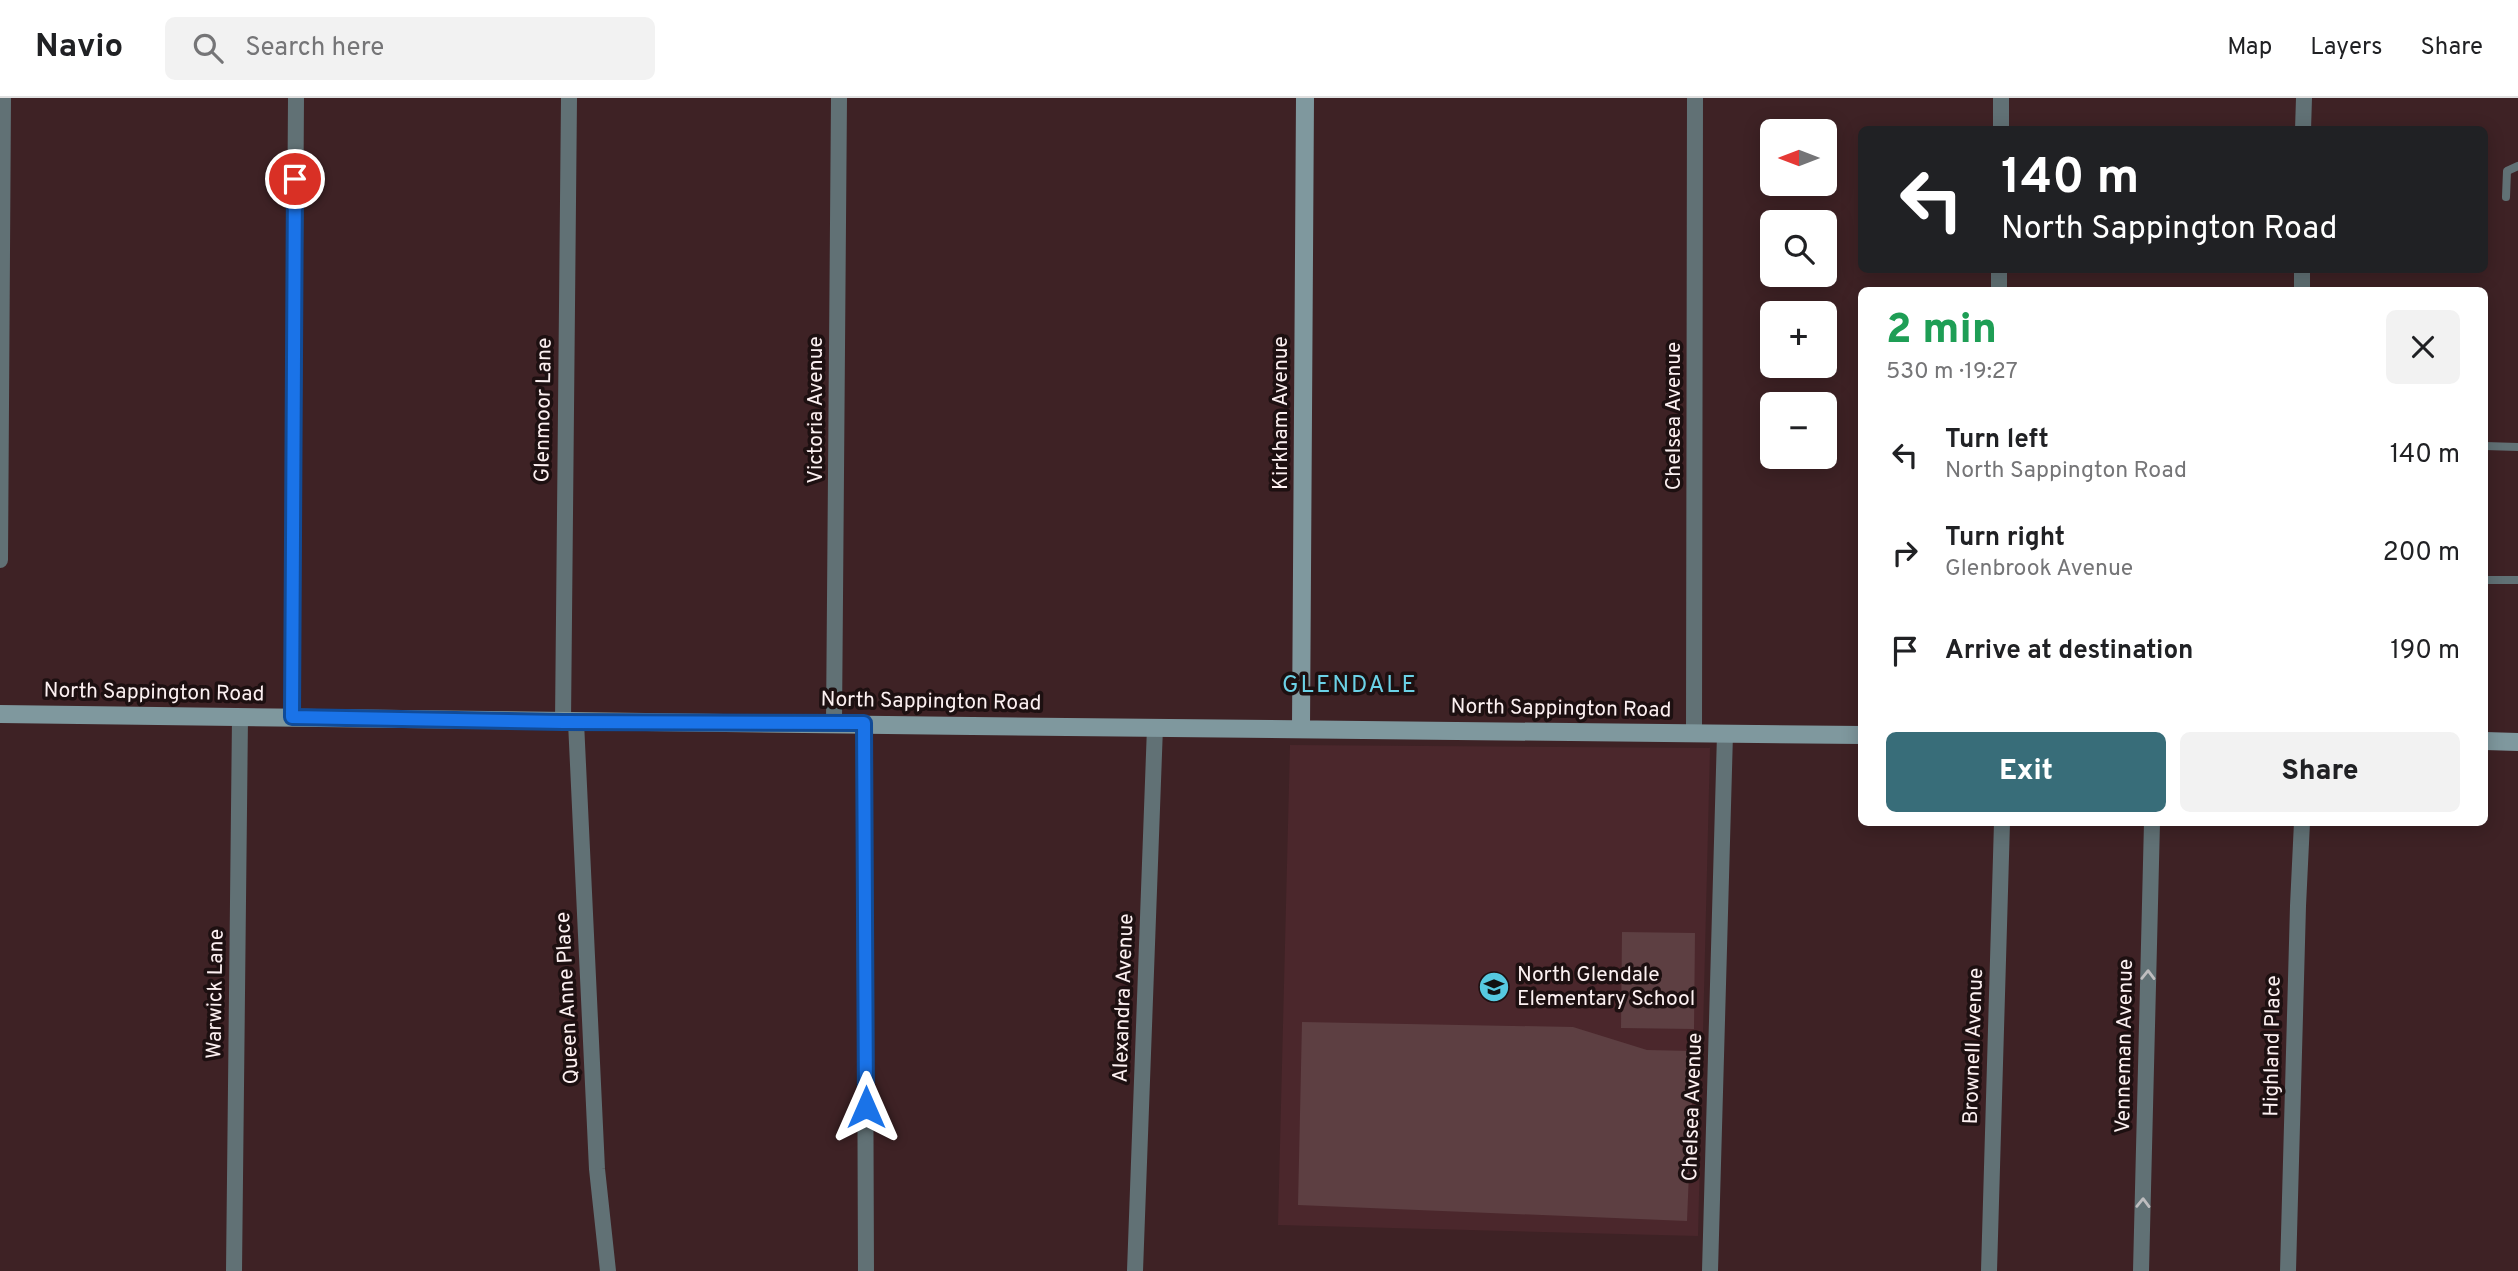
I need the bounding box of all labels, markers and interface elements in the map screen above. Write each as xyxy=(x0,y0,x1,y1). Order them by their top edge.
search box xyxy=(165,17,655,80)
text: Navio xyxy=(35,27,123,69)
icon: search xyxy=(189,29,227,67)
text: Search here xyxy=(245,32,384,65)
text: Map xyxy=(2227,33,2272,63)
text: Layers xyxy=(2310,33,2382,63)
text: Share xyxy=(2420,33,2483,63)
north arrow xyxy=(1760,119,1838,196)
map controls xyxy=(1760,119,1837,469)
pin xyxy=(265,149,325,209)
text: 140 m xyxy=(2001,149,2140,211)
icon: left xyxy=(1886,154,1977,245)
icon: arrive xyxy=(276,160,314,198)
button: search xyxy=(1760,210,1837,287)
text: North Sappington Road xyxy=(2001,210,2337,250)
button: + xyxy=(1760,301,1837,378)
text: 2 min xyxy=(1886,305,1997,358)
button: close xyxy=(2386,310,2460,384)
street label: Victoria Avenue xyxy=(803,336,830,484)
street label: Kirkham Avenue xyxy=(1268,336,1295,490)
street label: Glenmoor Lane xyxy=(529,337,559,483)
street label: Chelsea Avenue xyxy=(1661,342,1688,490)
text: 530 m · 19:27 xyxy=(1886,358,2018,387)
button: − xyxy=(1760,392,1837,469)
text: Turn left xyxy=(1945,424,2049,457)
icon: left xyxy=(1886,436,1924,474)
text: 140 m xyxy=(2390,439,2460,472)
text: North Sappington Road xyxy=(1945,457,2187,486)
text: Turn right xyxy=(1945,522,2065,555)
icon: right xyxy=(1886,534,1924,572)
text: 200 m xyxy=(2383,537,2460,570)
text: Glenbrook Avenue xyxy=(1945,555,2133,584)
icon: arrive xyxy=(1886,632,1924,670)
text: Arrive at destination xyxy=(1945,635,2193,668)
text: 190 m xyxy=(2390,635,2460,668)
district label: GLENDALE xyxy=(1282,671,1418,701)
street label: North Sappington Road xyxy=(43,678,265,708)
street label: North Sappington Road xyxy=(820,687,1042,717)
street label: North Sappington Road xyxy=(1450,694,1672,724)
button: Exit xyxy=(1886,732,2166,812)
button: Share xyxy=(2180,732,2460,812)
street label: Queen Anne Place xyxy=(550,911,586,1085)
street label: Alexandra Avenue xyxy=(1108,913,1140,1083)
street label: Warwick Lane xyxy=(201,929,231,1059)
street label: Venneman Avenue xyxy=(2110,959,2140,1133)
place label: North Glendale Elementary School xyxy=(1517,962,1695,1013)
street label: Brownell Avenue xyxy=(1958,967,1990,1125)
school or university icon: North Glendale Elementary School xyxy=(1477,970,1511,1004)
one-way arrow xyxy=(2140,970,2156,980)
street label: Highland Place xyxy=(2258,975,2288,1117)
street label: Chelsea Avenue xyxy=(1677,1032,1709,1182)
position arrow xyxy=(829,1070,903,1144)
one-way arrow xyxy=(2135,1197,2150,1208)

